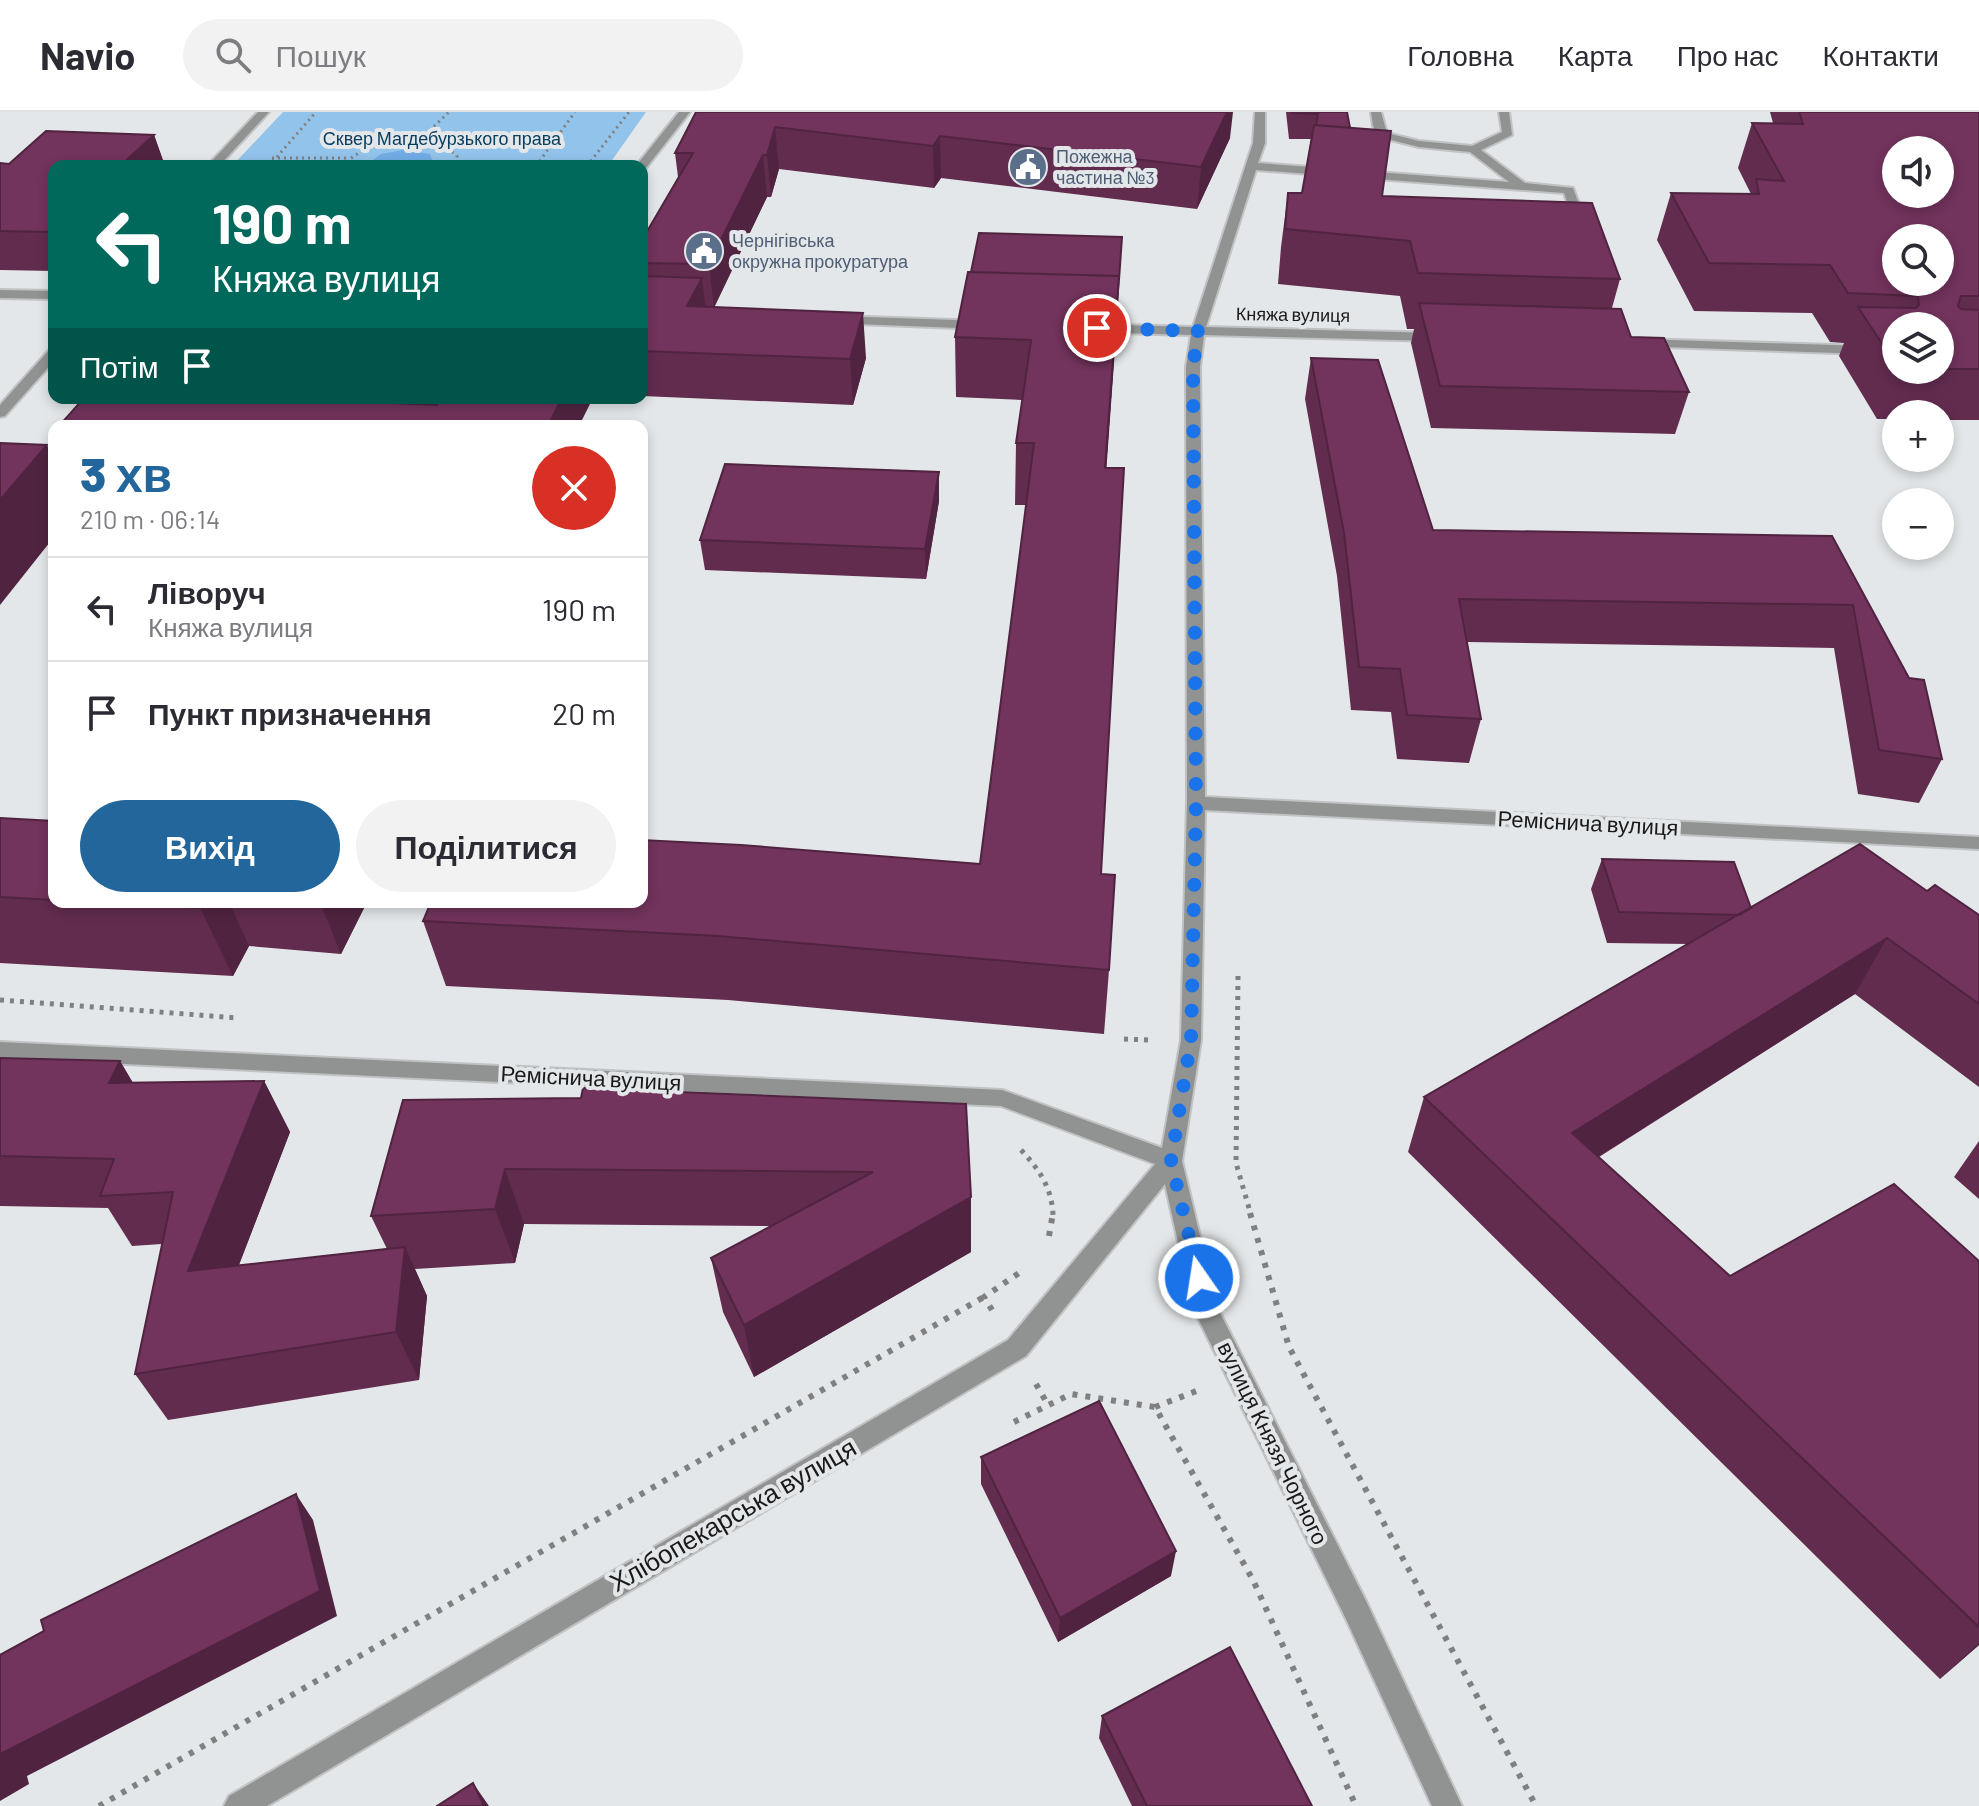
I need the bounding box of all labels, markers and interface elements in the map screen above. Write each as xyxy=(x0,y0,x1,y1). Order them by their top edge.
search box xyxy=(183,19,743,91)
text: Navio xyxy=(40,32,135,78)
icon: search xyxy=(211,33,255,77)
text: Пошук xyxy=(275,37,366,73)
text: Головна xyxy=(1407,38,1514,72)
text: Карта xyxy=(1558,38,1633,72)
text: Про нас xyxy=(1677,38,1779,72)
text: Контакти xyxy=(1823,38,1939,72)
park label: Сквер Магдебурзького права xyxy=(323,127,562,149)
map controls xyxy=(1882,136,1954,560)
button: sound xyxy=(1882,136,1954,208)
place label: Пожежна частина №3 xyxy=(1056,145,1155,188)
public building icon: Пожежна частина №3 xyxy=(1007,146,1049,188)
text: 190 m xyxy=(212,188,351,255)
icon: left xyxy=(80,192,184,296)
button: search xyxy=(1882,224,1954,296)
place label: Чернігівська окружна прокуратура xyxy=(732,229,909,272)
public building icon: Чернігівська окружна прокуратура xyxy=(683,230,725,272)
text: Княжа вулиця xyxy=(212,256,440,299)
pin xyxy=(1063,294,1131,362)
street label: Княжа вулиця xyxy=(1236,302,1350,326)
icon: arrive xyxy=(1075,306,1119,350)
button: layers xyxy=(1882,312,1954,384)
icon: arrive xyxy=(175,344,219,388)
text: Потім xyxy=(80,348,159,384)
button: + xyxy=(1882,400,1954,472)
text: 3 хв xyxy=(80,444,172,502)
button: close xyxy=(532,446,616,530)
button: − xyxy=(1882,488,1954,560)
text: 210 m · 06:14 xyxy=(80,503,220,534)
text: Ліворуч xyxy=(148,574,266,610)
icon: left xyxy=(80,587,124,631)
text: 190 m xyxy=(542,591,616,627)
text: Княжа вулиця xyxy=(148,611,313,642)
icon: arrive xyxy=(80,691,124,735)
text: Пункт призначення xyxy=(148,695,432,731)
text: 20 m xyxy=(552,695,616,731)
button: Вихід xyxy=(80,800,340,892)
button: Поділитися xyxy=(356,800,616,892)
street label: Реміснича вулиця xyxy=(1497,804,1679,841)
street label: Реміснича вулиця xyxy=(500,1059,682,1096)
position arrow xyxy=(1157,1236,1241,1320)
street label: вулиця Князя Чорного xyxy=(1213,1337,1334,1549)
street label: Хлібопекарська вулиця xyxy=(603,1430,861,1597)

